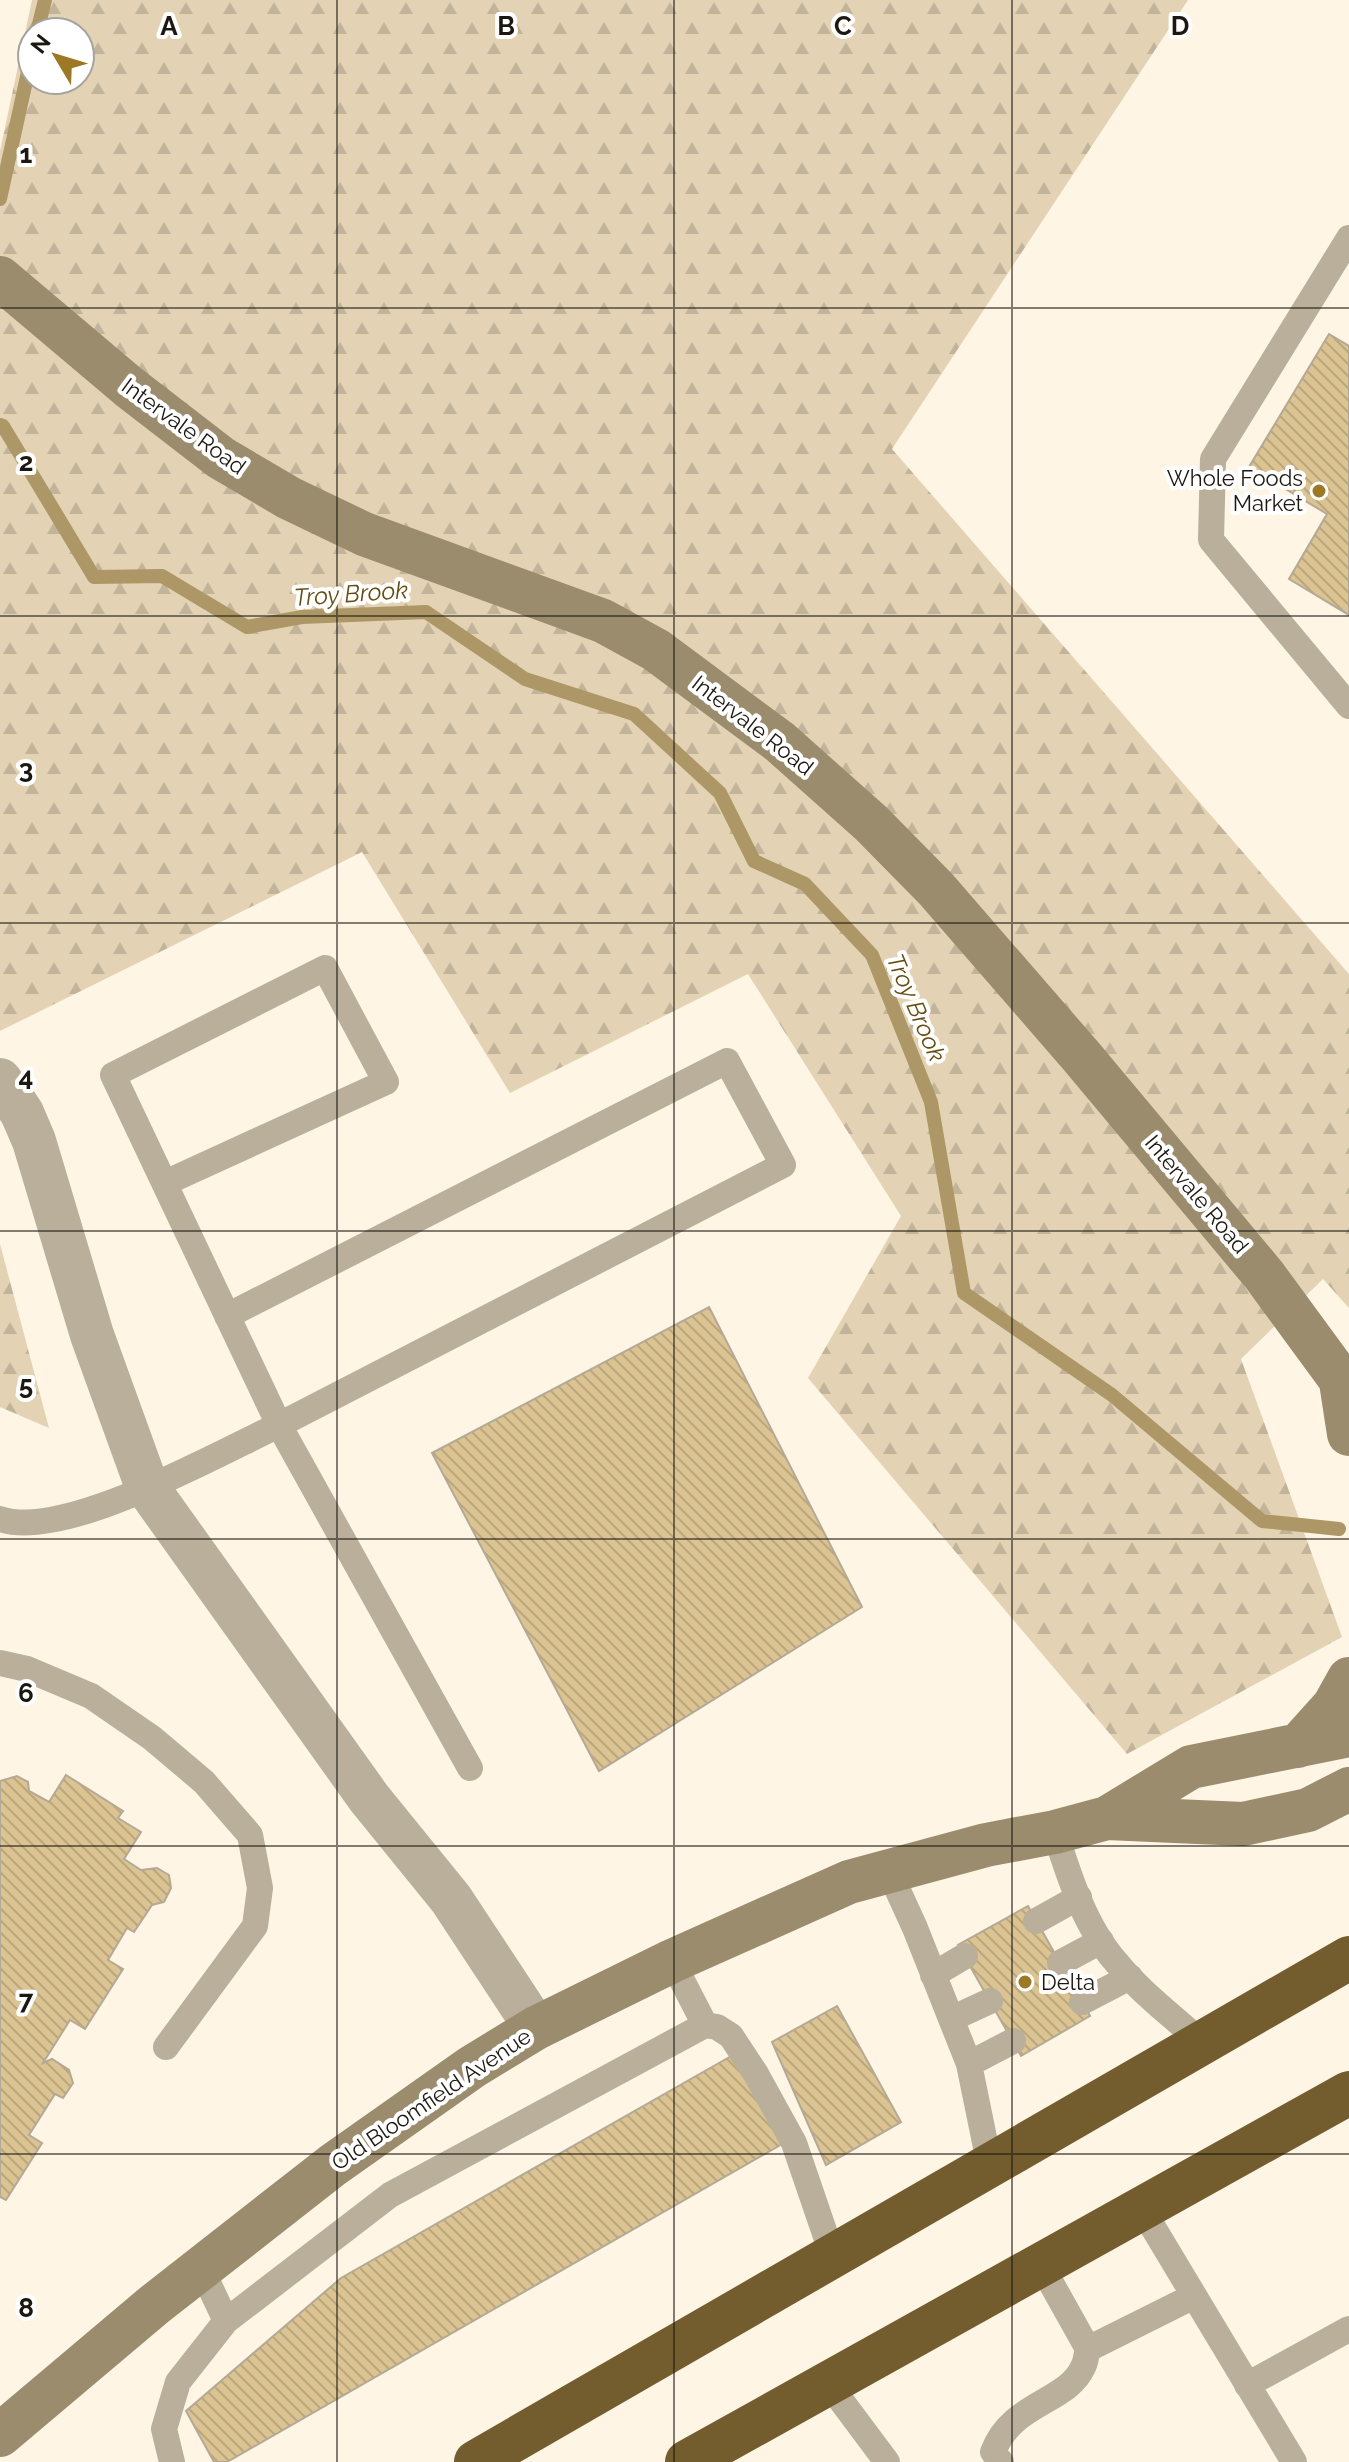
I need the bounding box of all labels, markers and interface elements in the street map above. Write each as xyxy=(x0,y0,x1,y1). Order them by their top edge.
text: A xyxy=(160,11,178,41)
text: B xyxy=(497,11,515,41)
text: C xyxy=(834,11,852,41)
text: D xyxy=(1171,11,1189,41)
north arrow xyxy=(16,16,96,96)
text: N xyxy=(25,29,56,58)
text: 1 xyxy=(20,139,33,169)
street label: Intervale Road xyxy=(117,372,251,480)
text: 2 xyxy=(19,447,33,477)
place label: Whole Foods Market xyxy=(1167,465,1304,516)
marker: Whole Foods Market xyxy=(1310,482,1328,500)
water label: Troy Brook xyxy=(293,575,409,612)
street label: Intervale Road xyxy=(687,670,819,780)
text: 3 xyxy=(19,754,33,784)
water label: Troy Brook xyxy=(881,950,952,1066)
text: 4 xyxy=(19,1062,33,1092)
street label: Intervale Road xyxy=(1140,1129,1254,1259)
text: 5 xyxy=(19,1370,33,1400)
text: 6 xyxy=(18,1678,34,1708)
place label: Delta xyxy=(1041,1969,1095,1995)
marker: Delta xyxy=(1016,1973,1034,1991)
text: 7 xyxy=(19,1985,34,2015)
street label: Old Bloomfield Avenue xyxy=(327,2023,536,2175)
text: 8 xyxy=(18,2293,34,2323)

